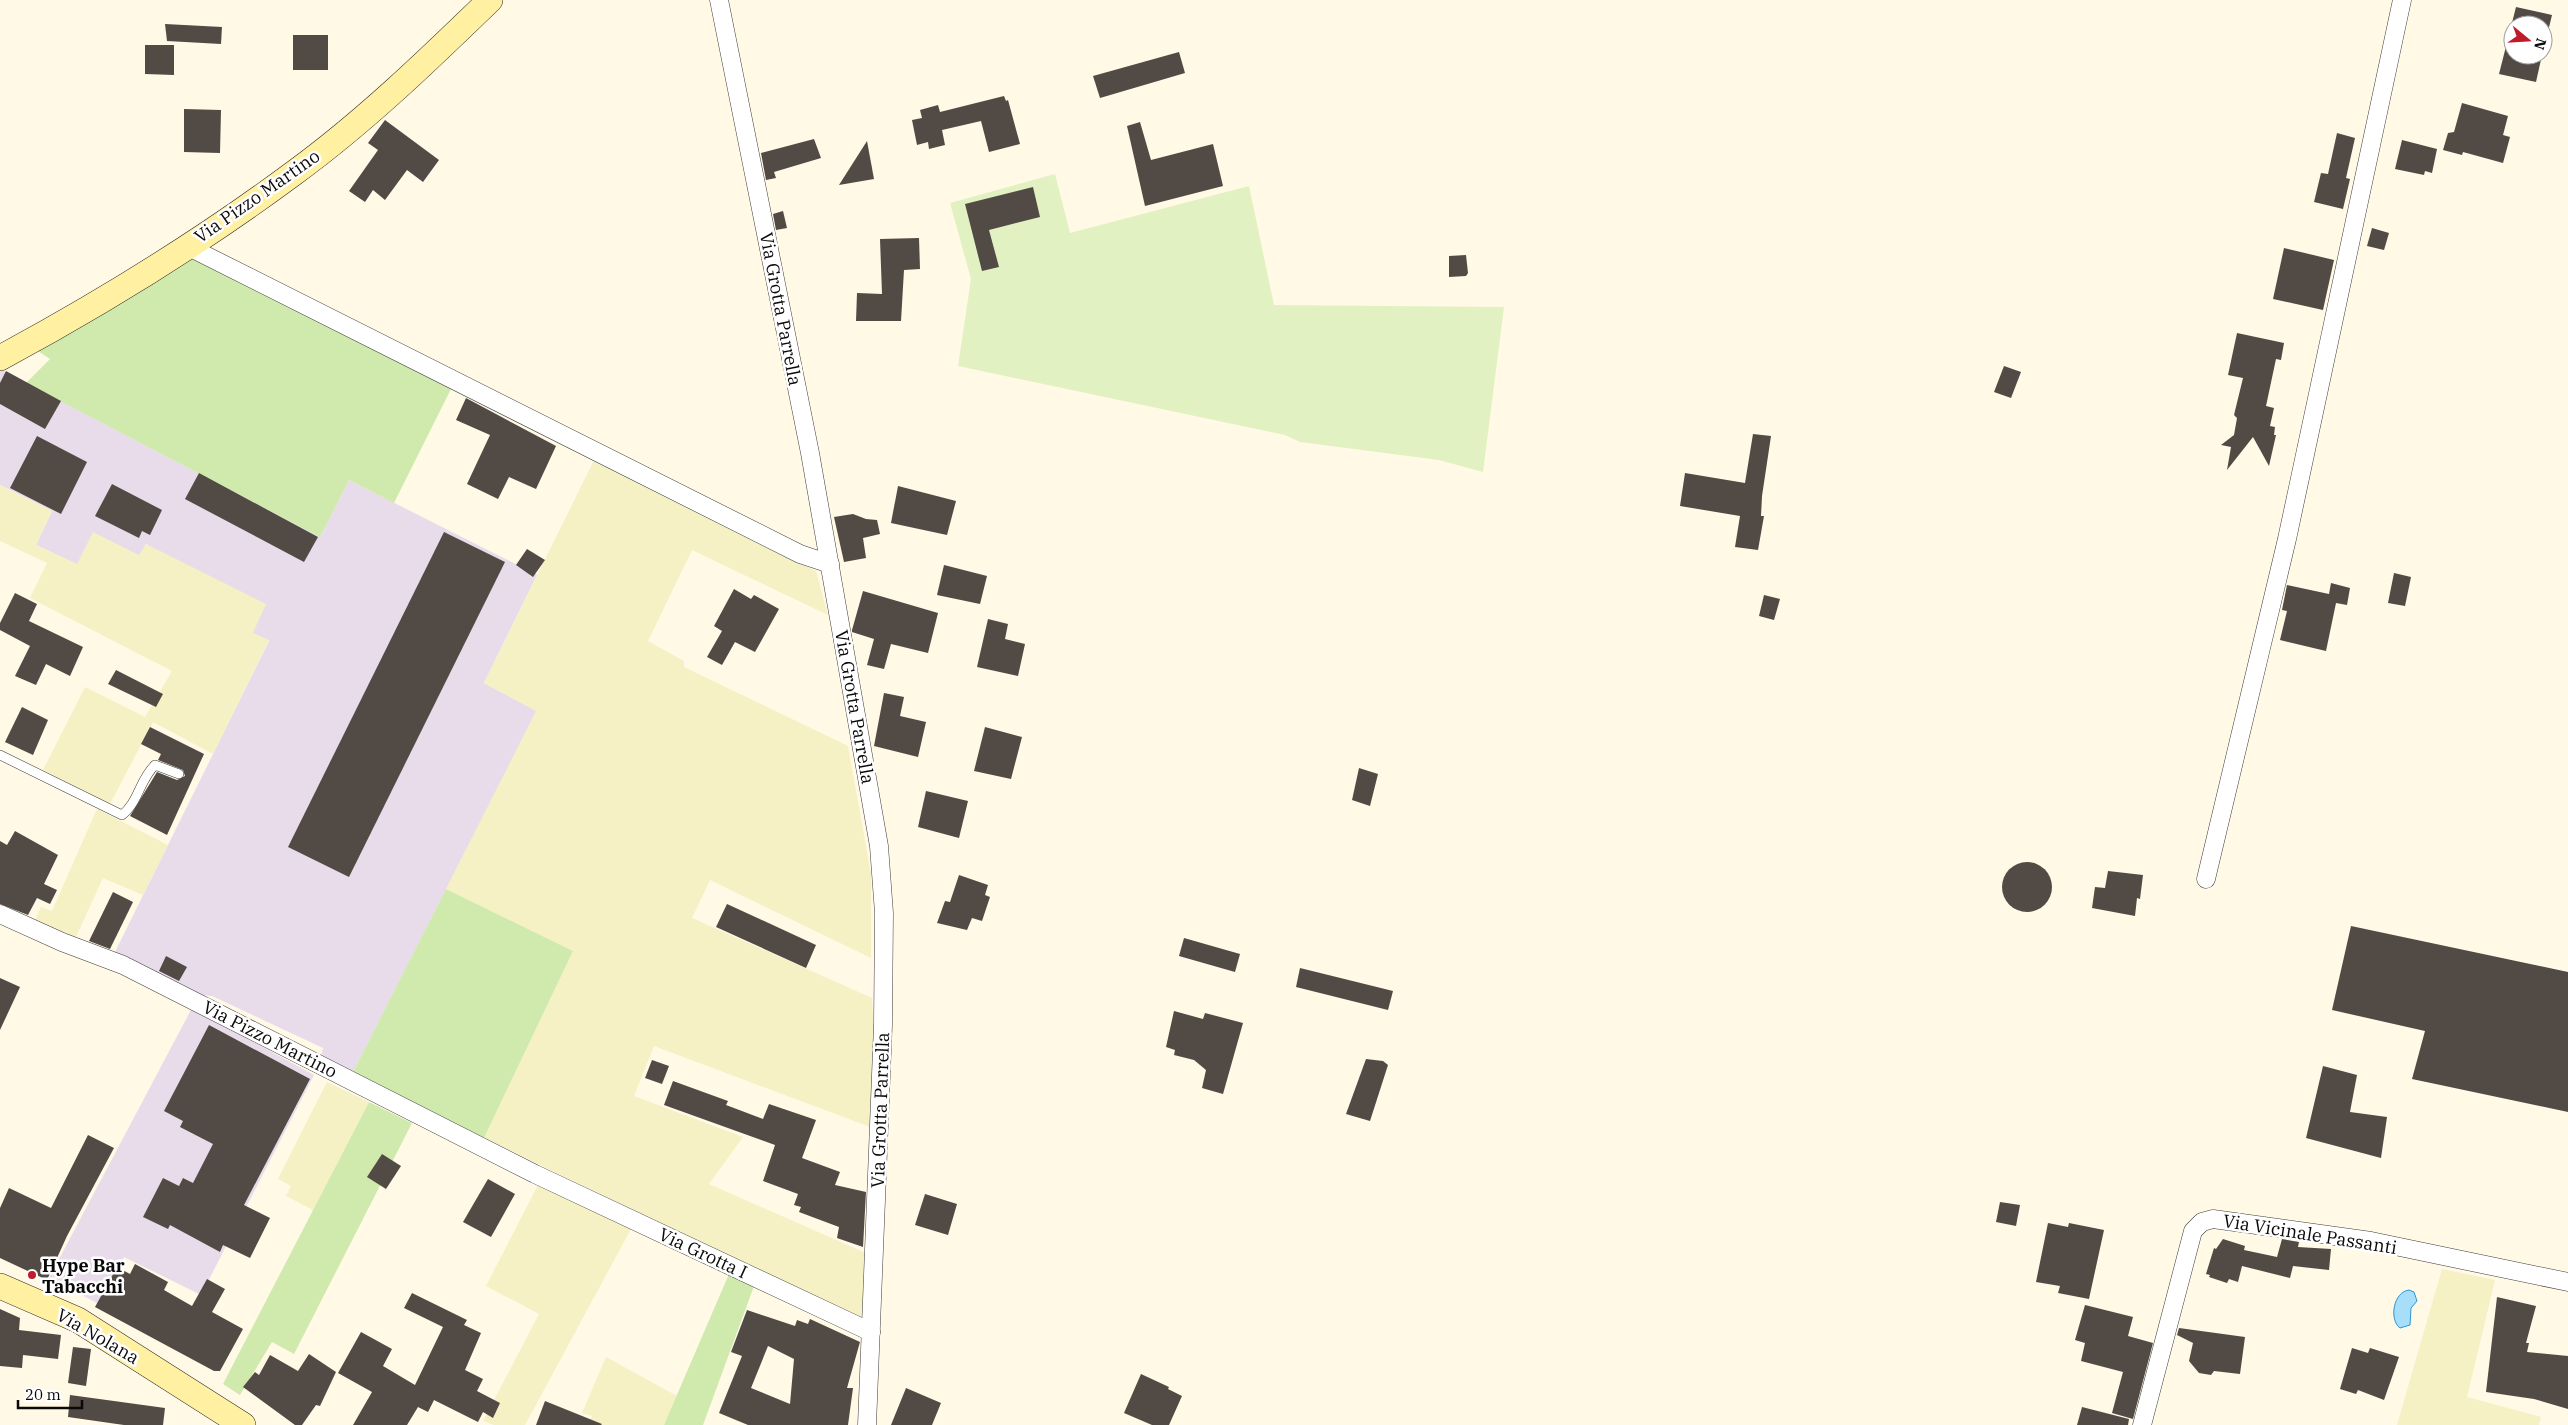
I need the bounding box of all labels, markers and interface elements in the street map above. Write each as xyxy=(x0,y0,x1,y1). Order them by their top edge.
north arrow xyxy=(2503,15,2553,65)
text: N xyxy=(2530,36,2551,52)
street label: Via Pizzo Martino xyxy=(190,144,324,248)
street label: Via Grotta Parrella xyxy=(755,230,807,388)
street label: Via Grotta Parrella xyxy=(830,628,880,786)
street label: Via Pizzo Martino xyxy=(199,995,341,1083)
street label: Via Grotta Parrella xyxy=(866,1032,894,1188)
street label: Via Vicinale Passanti xyxy=(2221,1209,2399,1259)
street label: Via Grotta I xyxy=(655,1222,751,1284)
place label: Hype Bar Tabacchi xyxy=(42,1254,125,1298)
marker: Hype Bar Tabacchi xyxy=(26,1269,38,1281)
street label: Via Nolana xyxy=(52,1303,144,1369)
scale bar xyxy=(18,1378,81,1410)
text: 20 m xyxy=(25,1385,61,1404)

